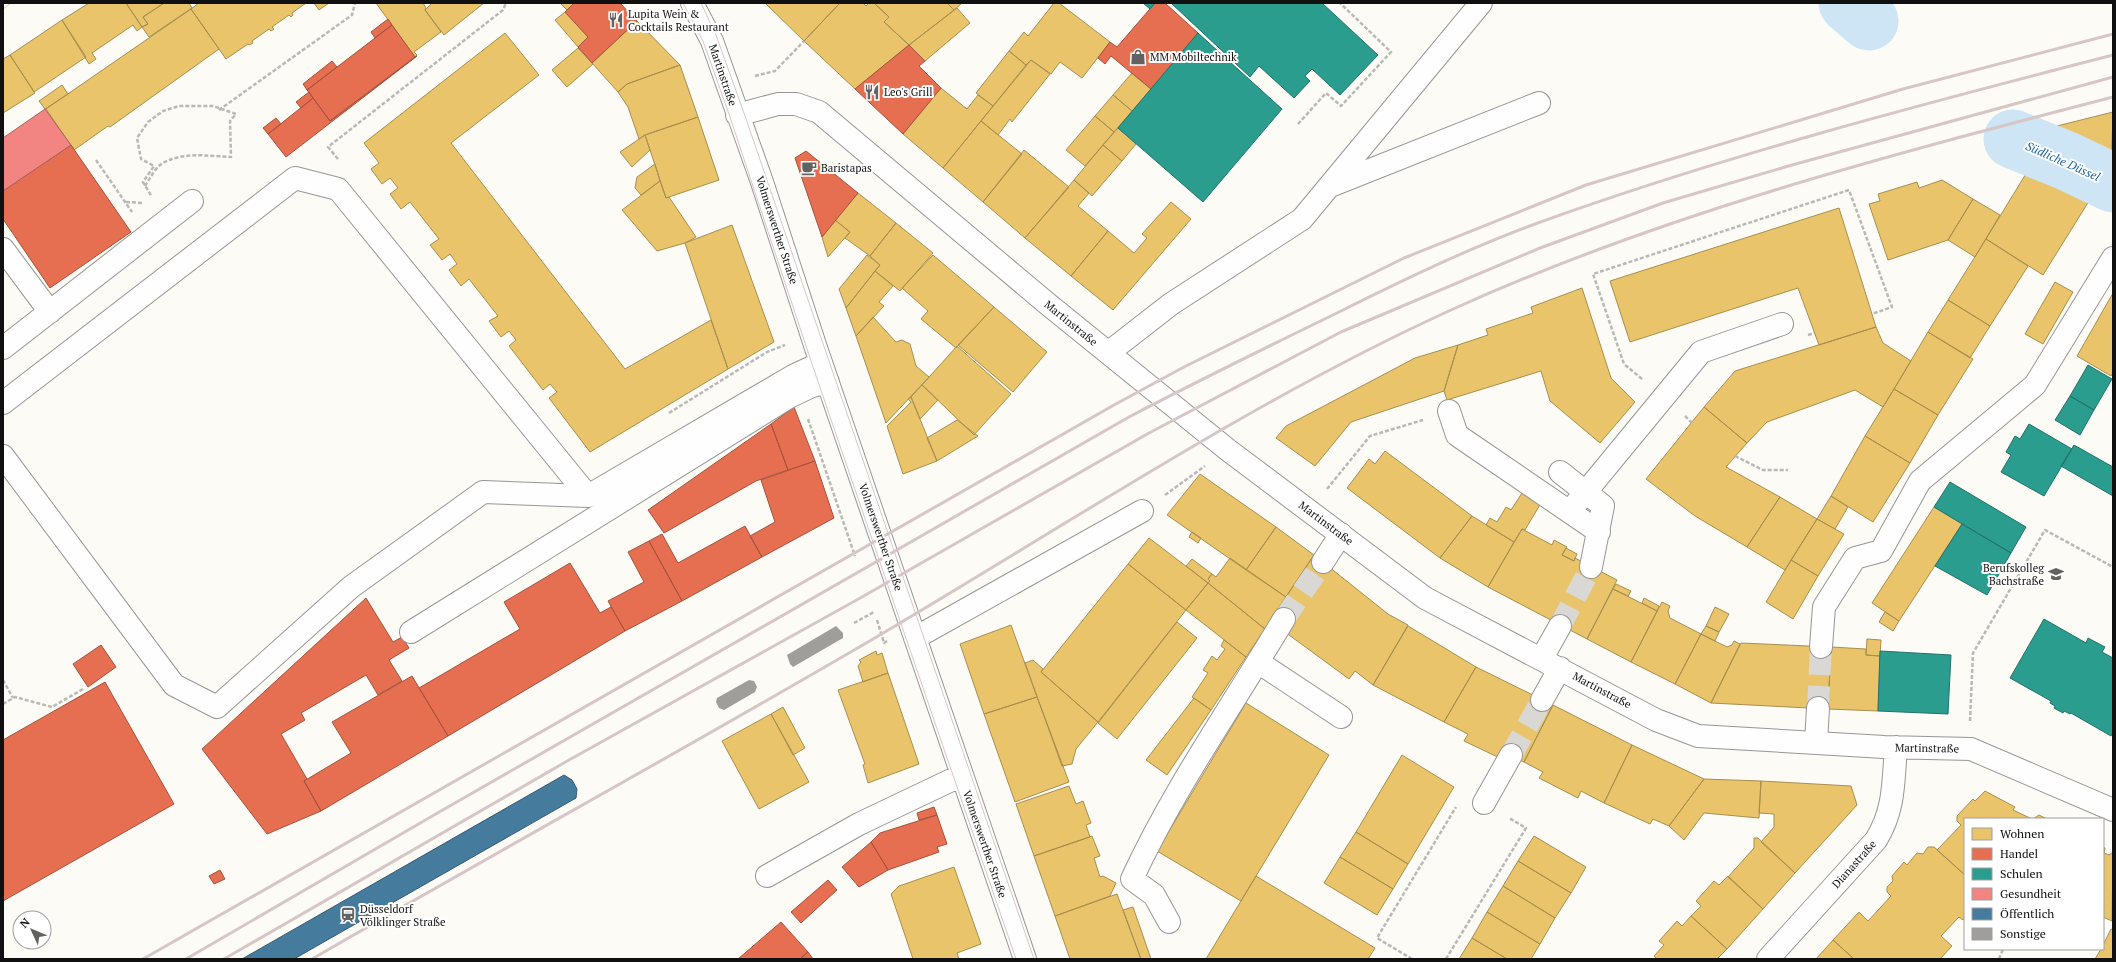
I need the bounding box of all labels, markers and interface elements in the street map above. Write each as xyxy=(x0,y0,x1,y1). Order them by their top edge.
place label: Lupita Wein & Cocktails Restaurant xyxy=(628,7,729,34)
restaurant icon: Lupita Wein & Cocktails Restaurant xyxy=(607,11,625,29)
street label: Martinstraße xyxy=(706,42,740,108)
shop icon: MM Mobiltechnik xyxy=(1129,48,1147,66)
place label: MM Mobiltechnik xyxy=(1150,50,1237,64)
restaurant icon: Leo's Grill xyxy=(863,83,881,101)
place label: Leo's Grill xyxy=(884,85,933,99)
water label: Südliche Düssel xyxy=(2024,138,2103,184)
cafe icon: Baristapas xyxy=(800,159,818,177)
place label: Baristapas xyxy=(821,161,872,175)
street label: Volmerswerther Straße xyxy=(753,174,801,286)
street label: Martinstraße xyxy=(1042,297,1101,349)
street label: Volmerswerther Straße xyxy=(856,481,906,593)
street label: Martinstraße xyxy=(1296,498,1356,548)
place label: Berufskolleg Bachstraße xyxy=(1983,561,2044,588)
school or university icon: Berufskolleg Bachstraße xyxy=(2047,565,2065,583)
street label: Martinstraße xyxy=(1570,669,1634,712)
street label: Martinstraße xyxy=(1895,740,1960,756)
street label: Volmerswerther Straße xyxy=(960,788,1010,900)
legend xyxy=(1964,818,2104,950)
text: Wohnen xyxy=(2000,826,2044,841)
street label: Dianastraße xyxy=(1829,837,1880,891)
text: Handel xyxy=(2000,846,2039,861)
text: Schulen xyxy=(2000,866,2043,881)
text: Gesundheit xyxy=(2000,886,2062,901)
place label: Düsseldorf Völklinger Straße xyxy=(360,902,446,929)
station icon: Düsseldorf Völklinger Straße xyxy=(339,906,357,924)
text: Öffentlich xyxy=(2000,906,2054,921)
north arrow xyxy=(12,910,52,950)
text: N xyxy=(17,915,33,931)
text: Sonstige xyxy=(2000,926,2046,941)

